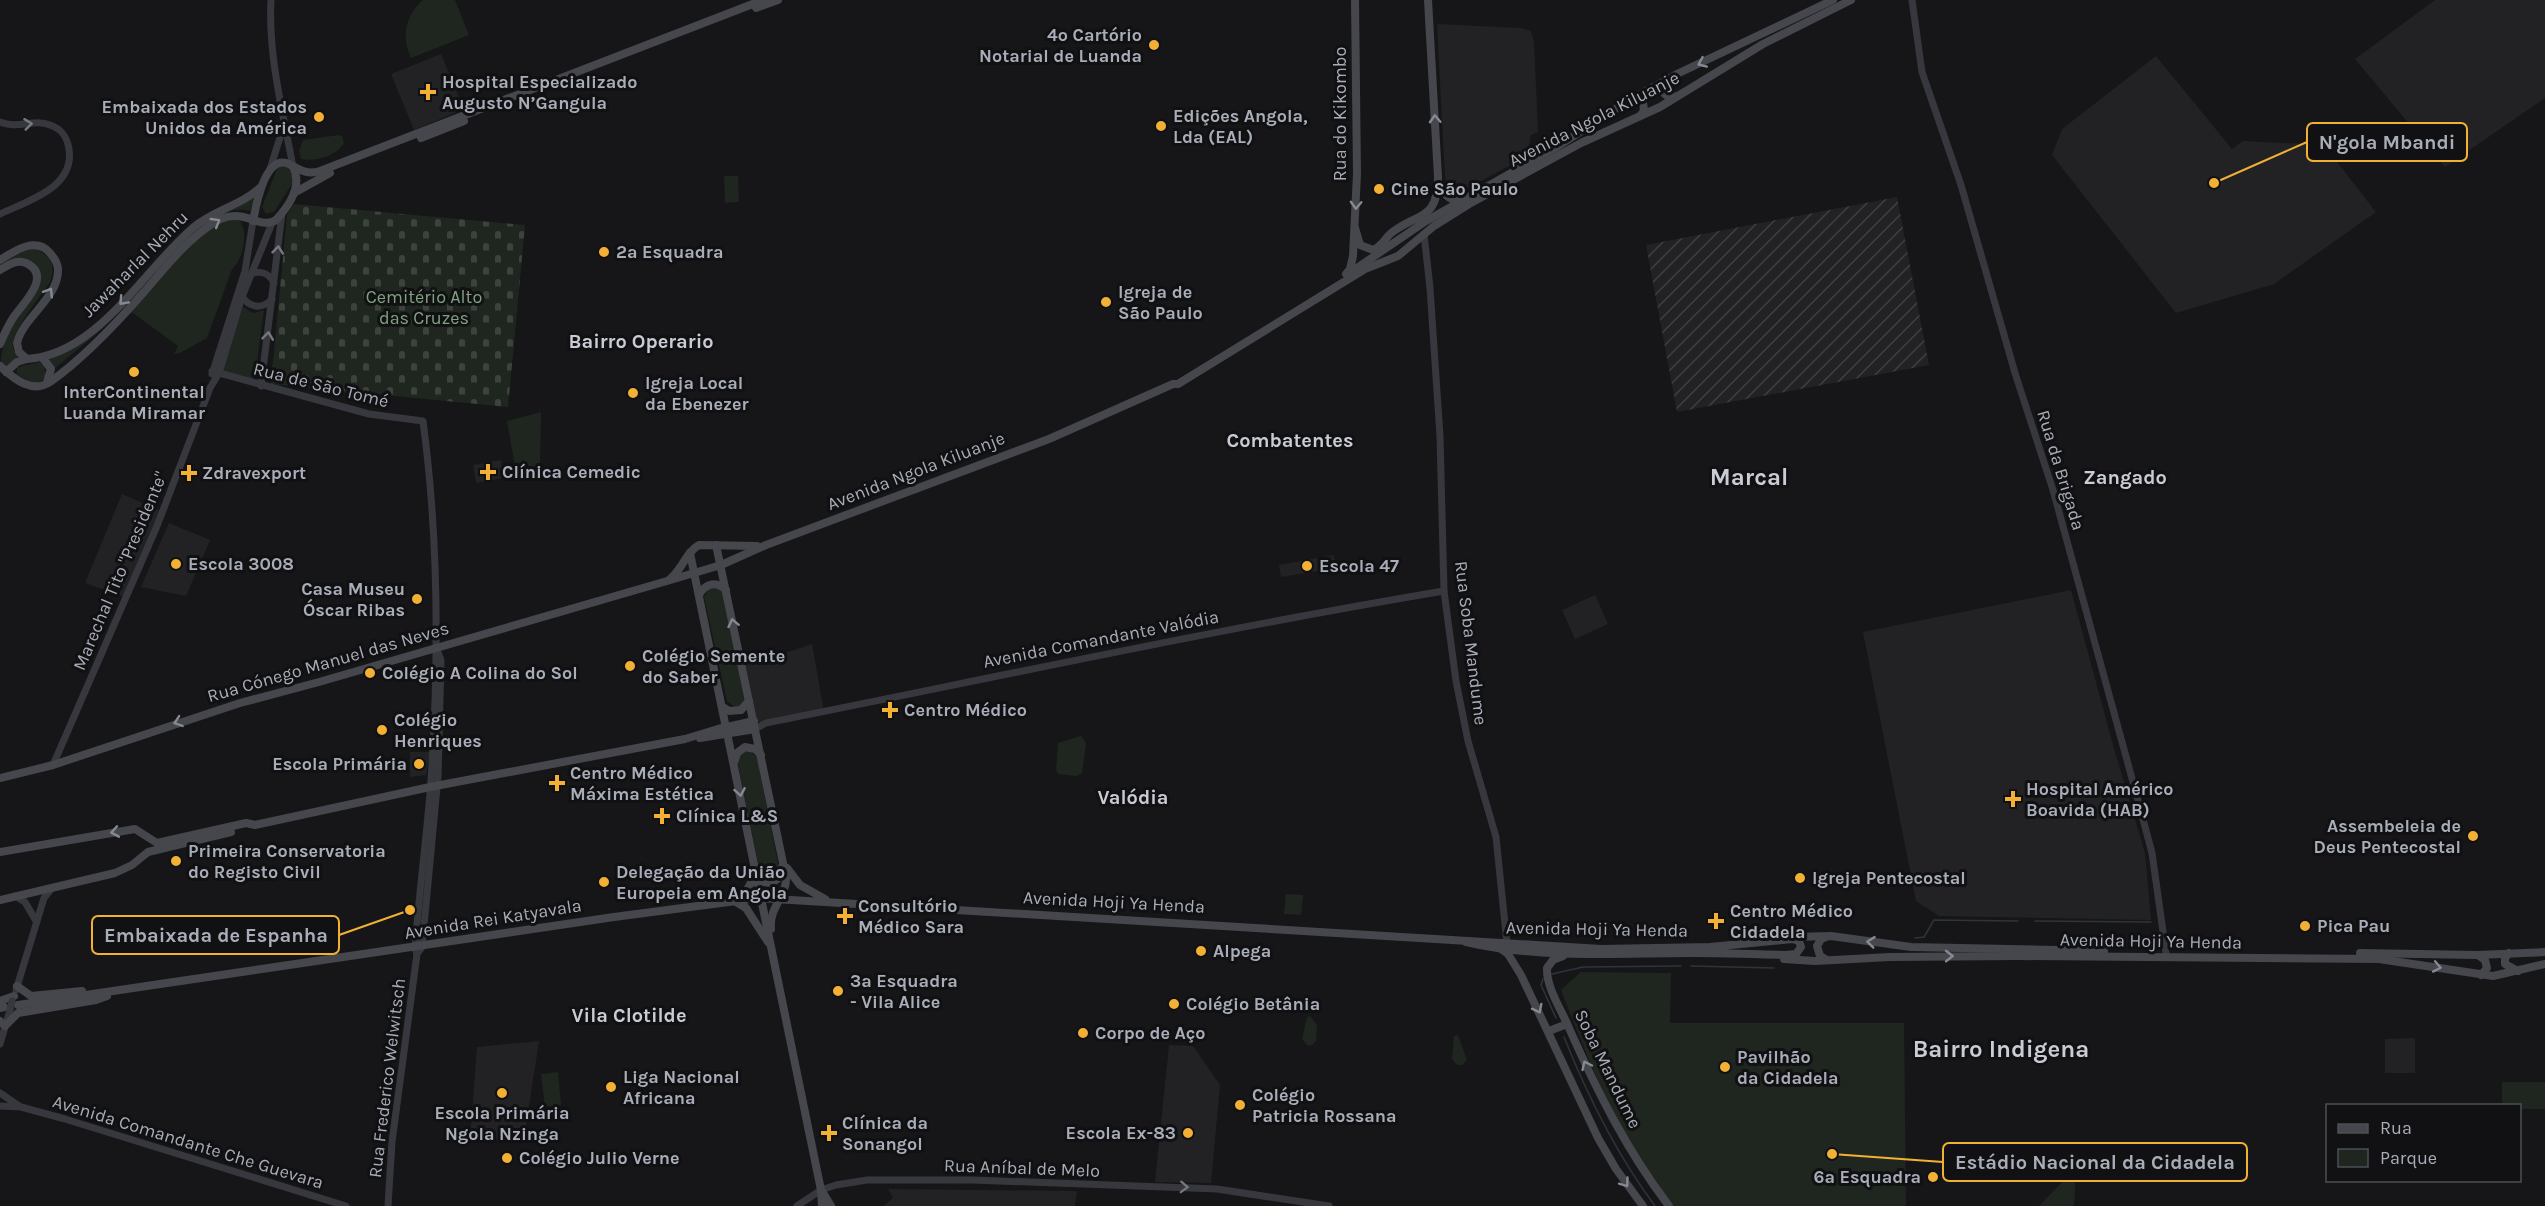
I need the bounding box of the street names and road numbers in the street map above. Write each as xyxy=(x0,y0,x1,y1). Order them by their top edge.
street label: Rua do Kikombo xyxy=(1329,47,1351,181)
street label: Avenida Ngola Kiluanje xyxy=(1505,66,1683,172)
street label: Jawaharlal Nehru xyxy=(77,206,193,322)
street label: Rua de São Tomé xyxy=(251,358,391,412)
street label: Rua da Brigada xyxy=(2032,407,2090,533)
street label: Avenida Ngola Kiluanje xyxy=(824,427,1008,515)
street label: Marechal Tito "Presidente" xyxy=(68,468,172,674)
street label: Rua Soba Mandume xyxy=(1450,560,1492,726)
street label: Avenida Comandante Valódia xyxy=(981,605,1221,673)
street label: Rua Cónego Manuel das Neves xyxy=(205,617,451,707)
street label: Avenida Hoji Ya Henda xyxy=(1022,886,1206,918)
street label: Avenida Rei Katyavala xyxy=(403,894,583,944)
street label: Avenida Hoji Ya Henda xyxy=(1506,916,1688,942)
street label: Avenida Hoji Ya Henda xyxy=(2060,928,2242,954)
street label: Rua Frederico Welwitsch xyxy=(364,977,410,1179)
street label: Soba Mandume xyxy=(1570,1006,1646,1132)
street label: Avenida Comandante Che Guevara xyxy=(50,1090,326,1194)
street label: Rua Aníbal de Melo xyxy=(944,1154,1100,1182)

